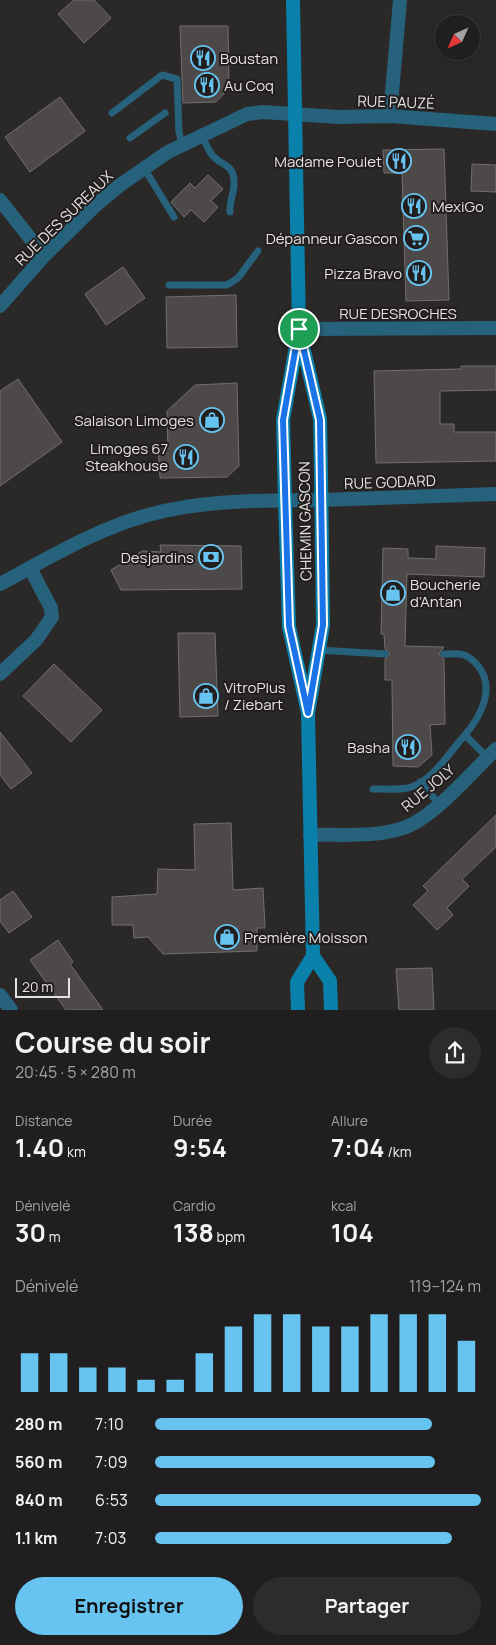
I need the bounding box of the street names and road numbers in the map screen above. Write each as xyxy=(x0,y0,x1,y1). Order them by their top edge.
street label: RUE PAUZÉ xyxy=(357,90,435,114)
street label: RUE DES SUREAUX xyxy=(10,166,118,270)
street label: RUE DESROCHES xyxy=(339,303,457,324)
street label: CHEMIN GASCON xyxy=(293,461,317,581)
street label: RUE GODARD xyxy=(344,470,436,494)
street label: RUE JOLY xyxy=(397,759,460,817)

